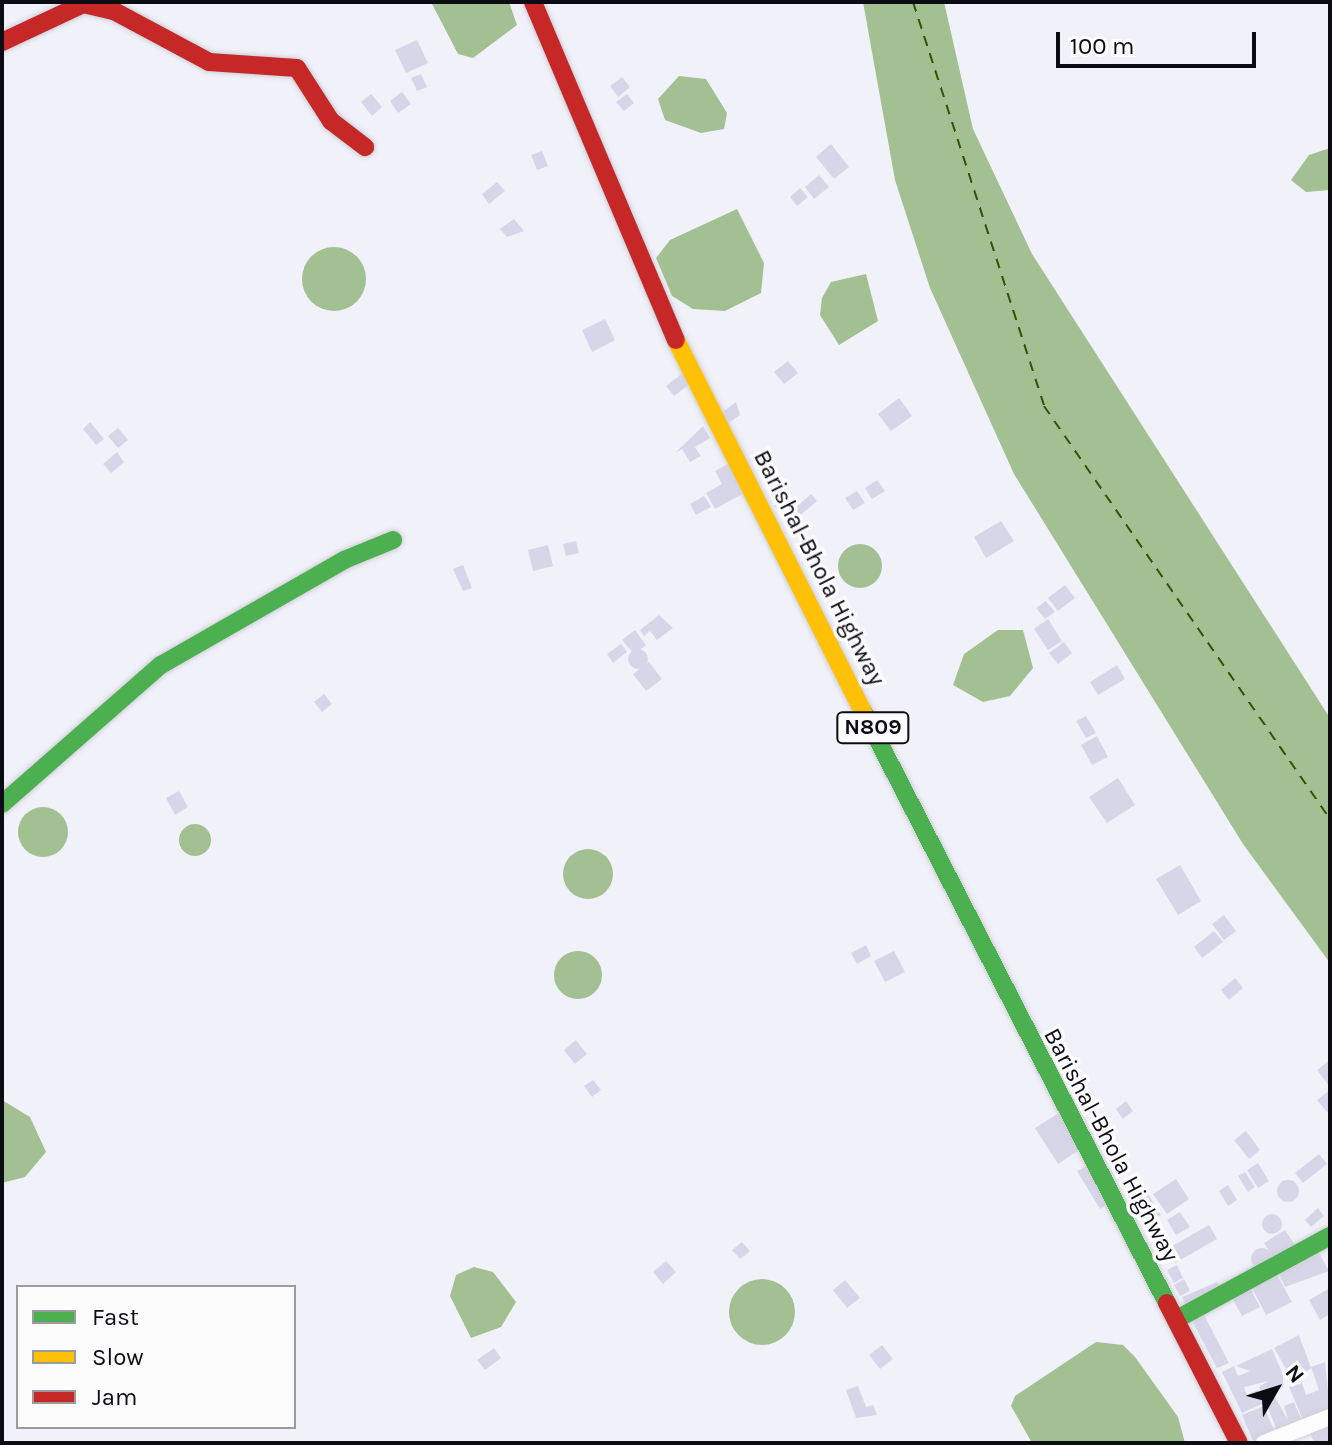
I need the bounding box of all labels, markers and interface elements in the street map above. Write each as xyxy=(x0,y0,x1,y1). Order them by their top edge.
scale bar xyxy=(1060,16,1260,66)
text: 100 m xyxy=(1070,32,1135,60)
street label: Barishal-Bhola Highway xyxy=(747,445,891,691)
road number: N809 xyxy=(835,710,911,746)
street label: Barishal-Bhola Highway xyxy=(1037,1023,1185,1267)
legend xyxy=(16,1285,296,1429)
text: Fast xyxy=(92,1303,139,1331)
text: Slow xyxy=(92,1343,144,1371)
north arrow xyxy=(1236,1349,1316,1429)
text: N xyxy=(1280,1360,1310,1388)
text: Jam xyxy=(92,1383,137,1411)

